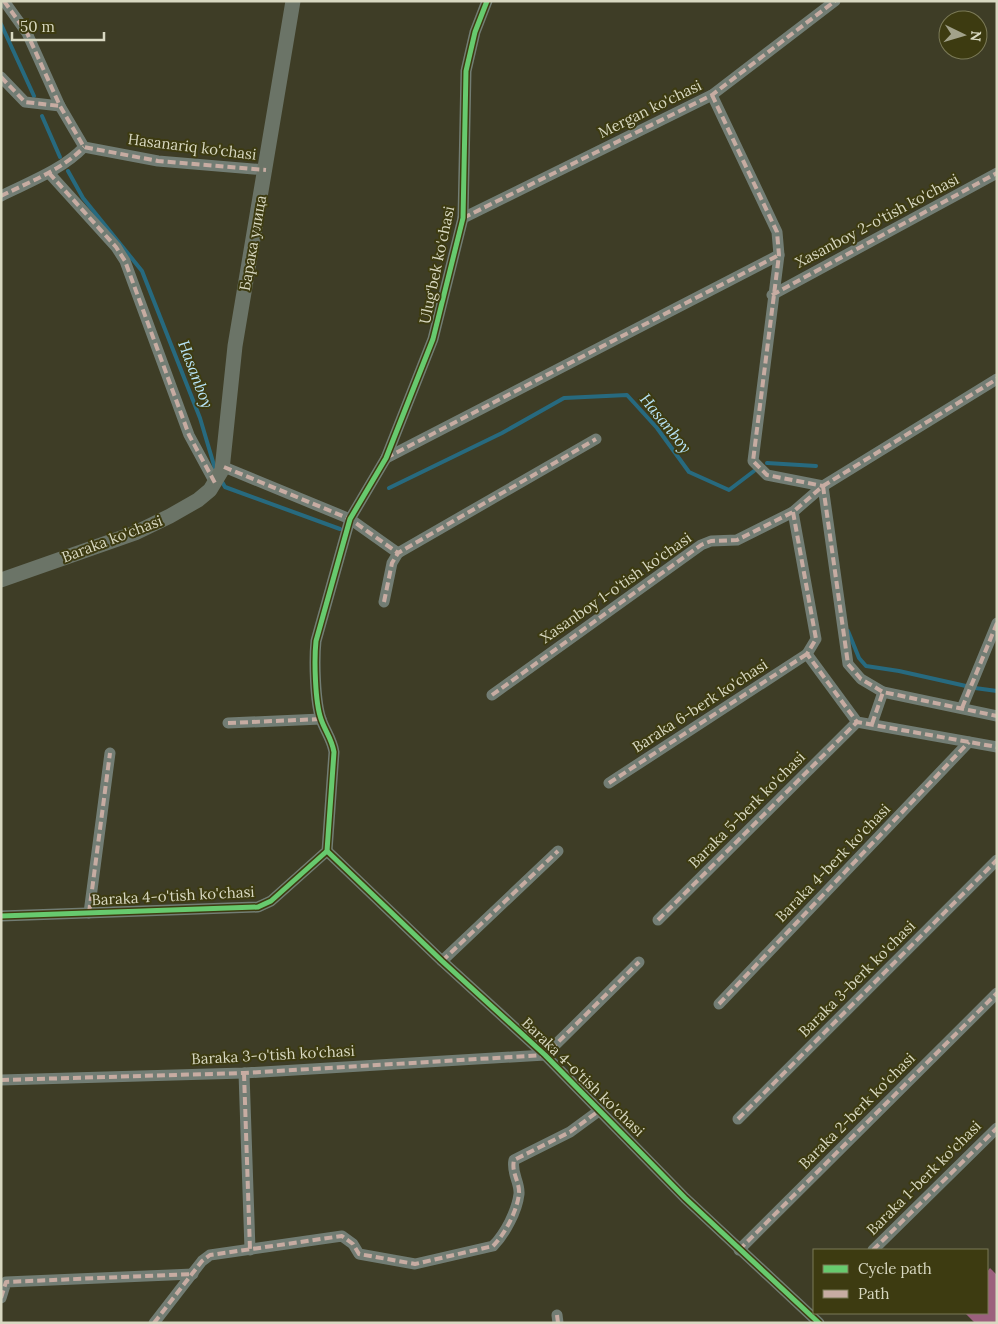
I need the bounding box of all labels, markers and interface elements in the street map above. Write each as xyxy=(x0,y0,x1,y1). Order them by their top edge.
scale bar xyxy=(12,10,105,42)
north arrow xyxy=(938,10,988,60)
text: 50 m xyxy=(20,17,55,36)
text: N xyxy=(966,30,985,42)
street label: Mergan ko'chasi xyxy=(595,75,705,142)
street label: Hasanariq ko'chasi xyxy=(127,129,257,164)
street label: Xasanboy 2-o'tish ko'chasi xyxy=(792,169,962,272)
street label: Барака улица xyxy=(235,193,270,292)
street label: Ulug'bek ko'chasi xyxy=(415,204,458,325)
water label: Hasanboy xyxy=(174,337,218,411)
water label: Hasanboy xyxy=(636,389,696,457)
street label: Baraka ko'chasi xyxy=(59,511,165,566)
street label: Xasanboy 1-o'tish ko'chasi xyxy=(536,528,695,647)
street label: Baraka 6-berk ko'chasi xyxy=(628,655,771,756)
street label: Baraka 5-berk ko'chasi xyxy=(684,747,809,872)
street label: Baraka 4-berk ko'chasi xyxy=(771,800,894,926)
street label: Baraka 4-o'tish ko'chasi xyxy=(91,882,255,909)
street label: Baraka 3-berk ko'chasi xyxy=(794,916,919,1041)
street label: Baraka 4-o'tish ko'chasi xyxy=(518,1013,649,1140)
street label: Baraka 3-o'tish ko'chasi xyxy=(191,1041,355,1068)
street label: Baraka 2-berk ko'chasi xyxy=(795,1049,919,1173)
street label: Baraka 1-berk ko'chasi xyxy=(862,1116,985,1239)
legend xyxy=(813,1249,988,1314)
text: Cycle path xyxy=(858,1259,932,1278)
text: Path xyxy=(858,1284,889,1303)

